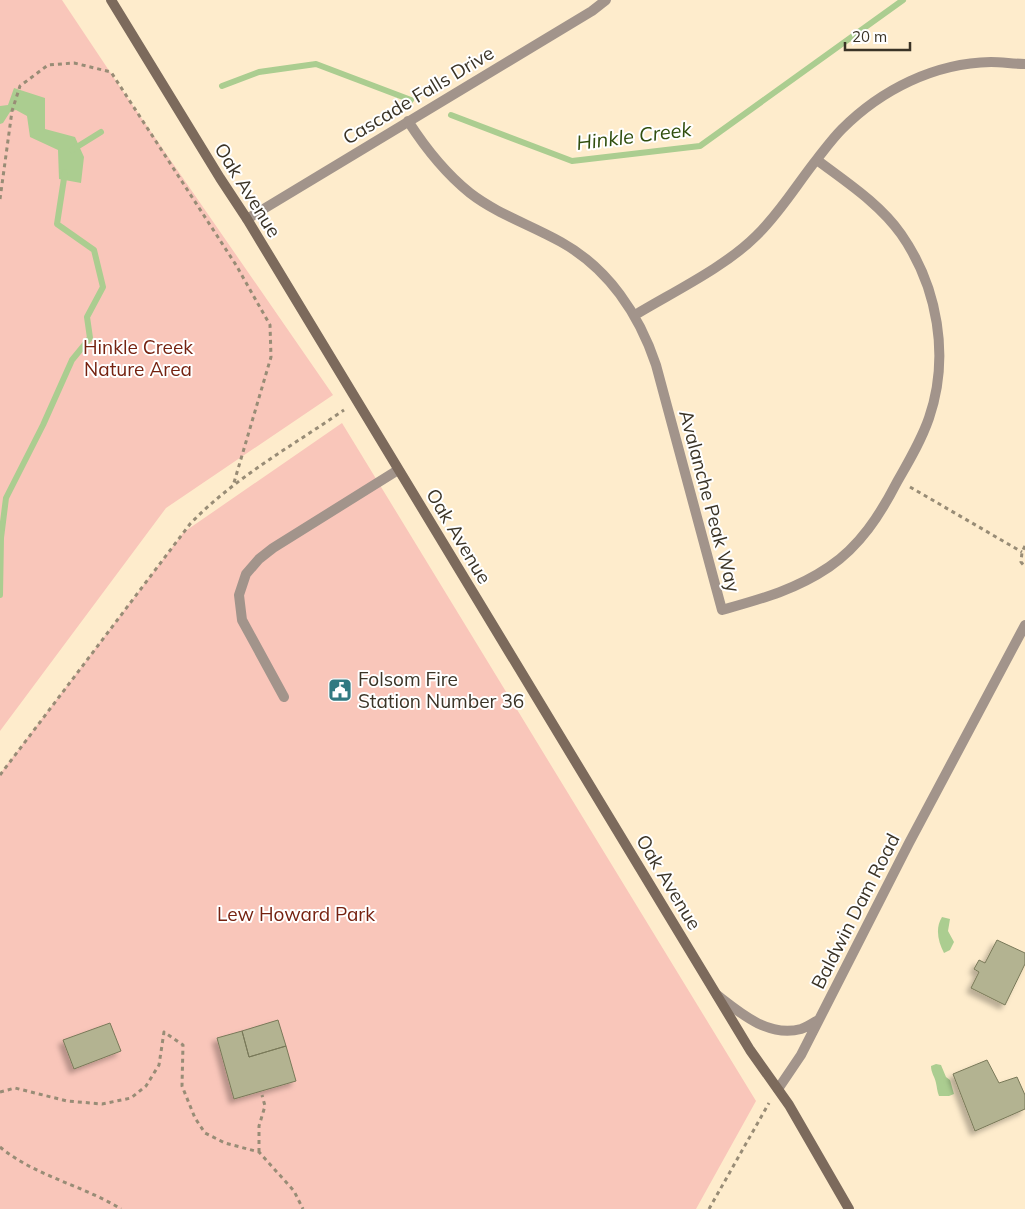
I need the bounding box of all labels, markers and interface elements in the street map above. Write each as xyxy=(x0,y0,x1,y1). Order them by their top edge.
scale bar xyxy=(845,20,910,52)
text: 20 m xyxy=(852,27,887,46)
street label: Cascade Falls Drive xyxy=(338,40,498,150)
water label: Hinkle Creek xyxy=(575,116,694,155)
street label: Oak Avenue xyxy=(209,138,287,242)
park label: Hinkle Creek Nature Area xyxy=(83,335,193,381)
street label: Avalanche Peak Way xyxy=(674,407,746,595)
street label: Oak Avenue xyxy=(421,484,497,588)
place label: Folsom Fire Station Number 36 xyxy=(358,667,524,713)
public building icon: Folsom Fire Station Number 36 xyxy=(327,677,353,703)
street label: Baldwin Dam Road xyxy=(805,829,905,993)
street label: Oak Avenue xyxy=(631,830,707,934)
park label: Lew Howard Park xyxy=(217,902,375,926)

